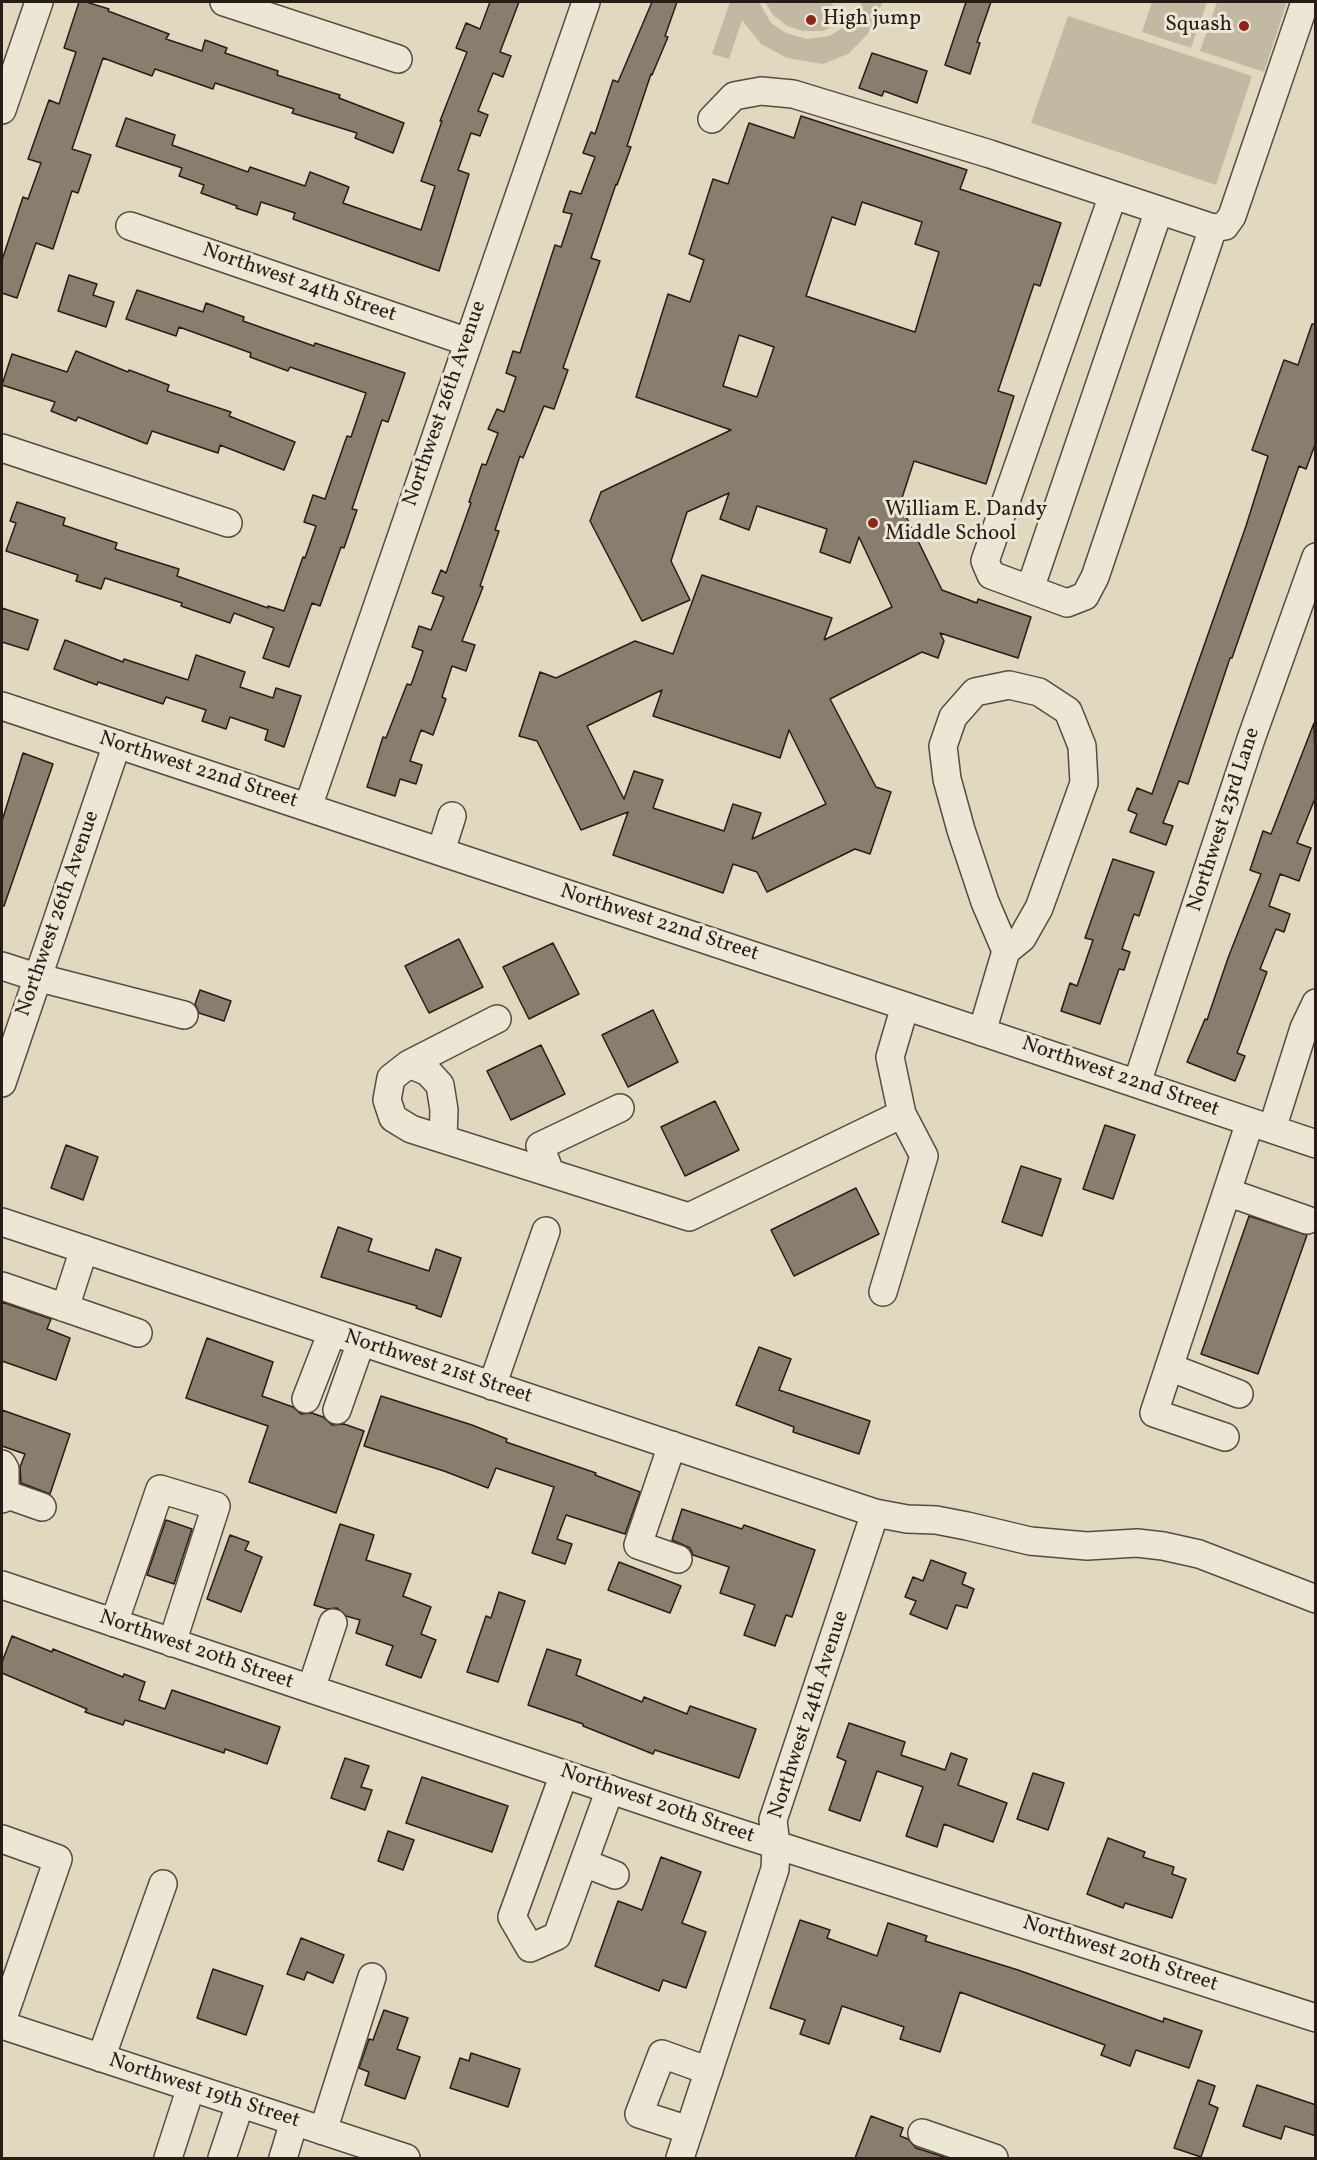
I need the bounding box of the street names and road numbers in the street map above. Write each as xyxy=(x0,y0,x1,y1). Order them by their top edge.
street label: Northwest 24th Street xyxy=(199,239,399,329)
street label: Northwest 26th Avenue xyxy=(399,298,493,510)
street label: Northwest 23rd Lane xyxy=(1183,725,1267,915)
street label: Northwest 22nd Street xyxy=(96,727,300,815)
street label: Northwest 26th Avenue xyxy=(12,808,106,1020)
street label: Northwest 22nd Street xyxy=(557,880,761,968)
street label: Northwest 22nd Street xyxy=(1018,1032,1222,1124)
street label: Northwest 21st Street xyxy=(341,1326,535,1410)
street label: Northwest 20th Street xyxy=(95,1606,297,1696)
street label: Northwest 24th Avenue xyxy=(764,1608,856,1822)
street label: Northwest 20th Street xyxy=(556,1760,758,1850)
street label: Northwest 20th Street xyxy=(1019,1912,1221,1998)
street label: Northwest 19th Street xyxy=(105,2049,303,2135)

